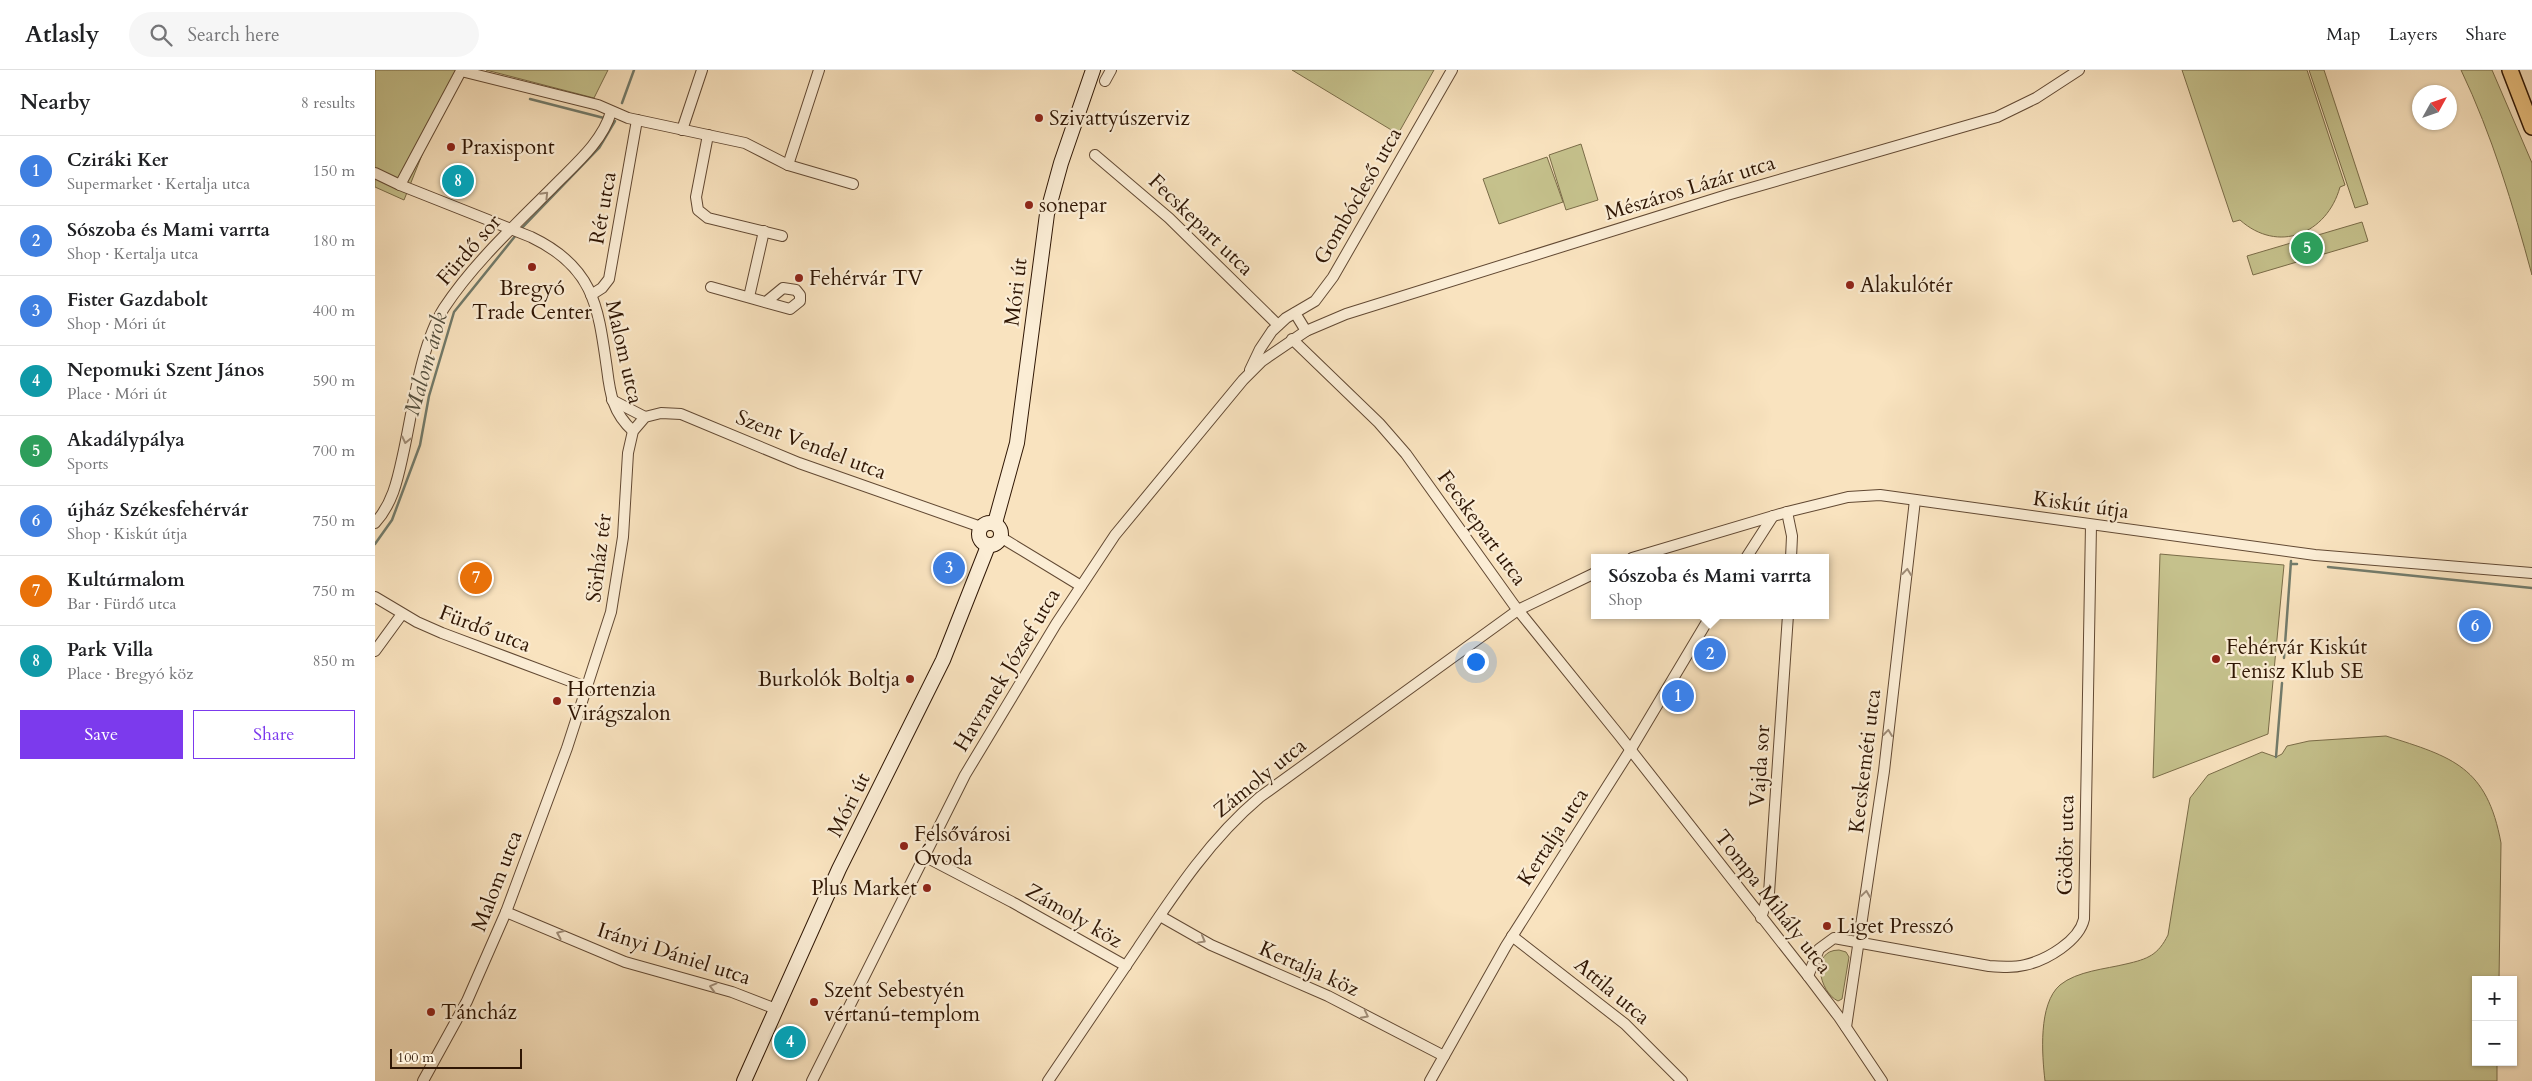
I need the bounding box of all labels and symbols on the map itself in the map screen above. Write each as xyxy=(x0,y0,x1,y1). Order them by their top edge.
north arrow xyxy=(2412,85,2457,130)
place label: Szivattyúszerviz xyxy=(1049,104,1191,133)
marker: Szivattyúszerviz xyxy=(1033,112,1045,124)
street label: Gombócleső utca xyxy=(1307,122,1409,270)
place label: Praxispont xyxy=(461,133,555,162)
marker: Praxispont xyxy=(445,141,457,153)
street label: Mészáros Lázár utca xyxy=(1601,148,1779,228)
pin: 8 xyxy=(442,162,474,200)
street label: Fecskepart utca xyxy=(1142,167,1260,283)
street label: Rét utca xyxy=(582,169,624,247)
place label: sonepar xyxy=(1039,191,1107,220)
one-way arrow xyxy=(539,192,548,201)
marker: sonepar xyxy=(1023,199,1035,211)
street label: Fürdő sor xyxy=(430,208,508,292)
pin: 5 xyxy=(2291,229,2323,267)
street label: Móri út xyxy=(997,256,1035,328)
marker: Bregyó Trade Center xyxy=(526,261,538,273)
place label: Fehérvár TV xyxy=(809,264,924,293)
place label: Alakulótér xyxy=(1860,271,1953,300)
marker: Fehérvár TV xyxy=(793,272,805,284)
place label: Bregyó Trade Center xyxy=(472,274,592,327)
marker: Alakulótér xyxy=(1844,279,1856,291)
street label: Malom utca xyxy=(598,297,650,407)
water label: Malom árok xyxy=(397,309,455,419)
street label: Szent Vendel utca xyxy=(732,403,890,487)
one-way arrow xyxy=(401,436,412,445)
street label: Fecskepart utca xyxy=(1430,465,1534,591)
street label: Kiskút útja xyxy=(2031,484,2131,526)
street label: Sörház tér xyxy=(579,512,619,604)
pin: 3 xyxy=(933,549,965,587)
pin: 7 xyxy=(460,559,492,597)
one-way arrow xyxy=(1901,567,1912,575)
street label: Havranek József utca xyxy=(947,583,1067,757)
street label: Fürdő utca xyxy=(435,598,535,660)
pin: 6 xyxy=(2459,607,2491,645)
place label: Fehérvár Kiskút Tenisz Klub SE xyxy=(2226,633,2368,686)
pin: 2 xyxy=(1694,635,1726,673)
your location xyxy=(1463,649,1489,675)
marker: Fehérvár Kiskút Tenisz Klub SE xyxy=(2210,653,2222,665)
place label: Burkolók Boltja xyxy=(758,665,900,694)
marker: Burkolók Boltja xyxy=(904,673,916,685)
place label: Hortenzia Virágszalon xyxy=(567,675,671,728)
pin: 1 xyxy=(1662,677,1694,715)
street label: Kecskeméti utca xyxy=(1842,687,1888,835)
marker: Hortenzia Virágszalon xyxy=(551,695,563,707)
street label: Vajda sor xyxy=(1743,724,1777,808)
one-way arrow xyxy=(1882,729,1893,737)
street label: Zámoly utca xyxy=(1207,731,1313,825)
street label: Móri út xyxy=(821,768,878,842)
street label: Kertalja utca xyxy=(1511,782,1595,892)
street label: Gödör utca xyxy=(2051,794,2081,896)
place label: Felsővárosi Óvoda xyxy=(914,820,1011,873)
street label: Tompa Mihály utca xyxy=(1708,824,1838,980)
street label: Malom utca xyxy=(465,826,529,936)
marker: Felsővárosi Óvoda xyxy=(898,840,910,852)
place label: Plus Market xyxy=(811,874,917,903)
street label: Zámoly köz xyxy=(1020,877,1128,956)
marker: Plus Market xyxy=(921,882,933,894)
one-way arrow xyxy=(1860,890,1870,898)
place label: Liget Presszó xyxy=(1837,912,1954,941)
street label: Irányi Dániel utca xyxy=(594,916,754,992)
marker: Liget Presszó xyxy=(1821,920,1833,932)
one-way arrow xyxy=(556,930,565,940)
one-way arrow xyxy=(1196,934,1205,944)
street label: Kertalja köz xyxy=(1254,934,1364,1004)
street label: Attila utca xyxy=(1568,951,1656,1031)
place label: Szent Sebestyén vértanú-templom xyxy=(824,976,980,1029)
one-way arrow xyxy=(710,982,718,992)
marker: Szent Sebestyén vértanú-templom xyxy=(808,996,820,1008)
place label: Táncház xyxy=(441,998,518,1027)
marker: Táncház xyxy=(425,1006,437,1018)
one-way arrow xyxy=(1360,1009,1369,1019)
pin: 4 xyxy=(774,1023,806,1061)
scale bar xyxy=(390,1046,523,1069)

